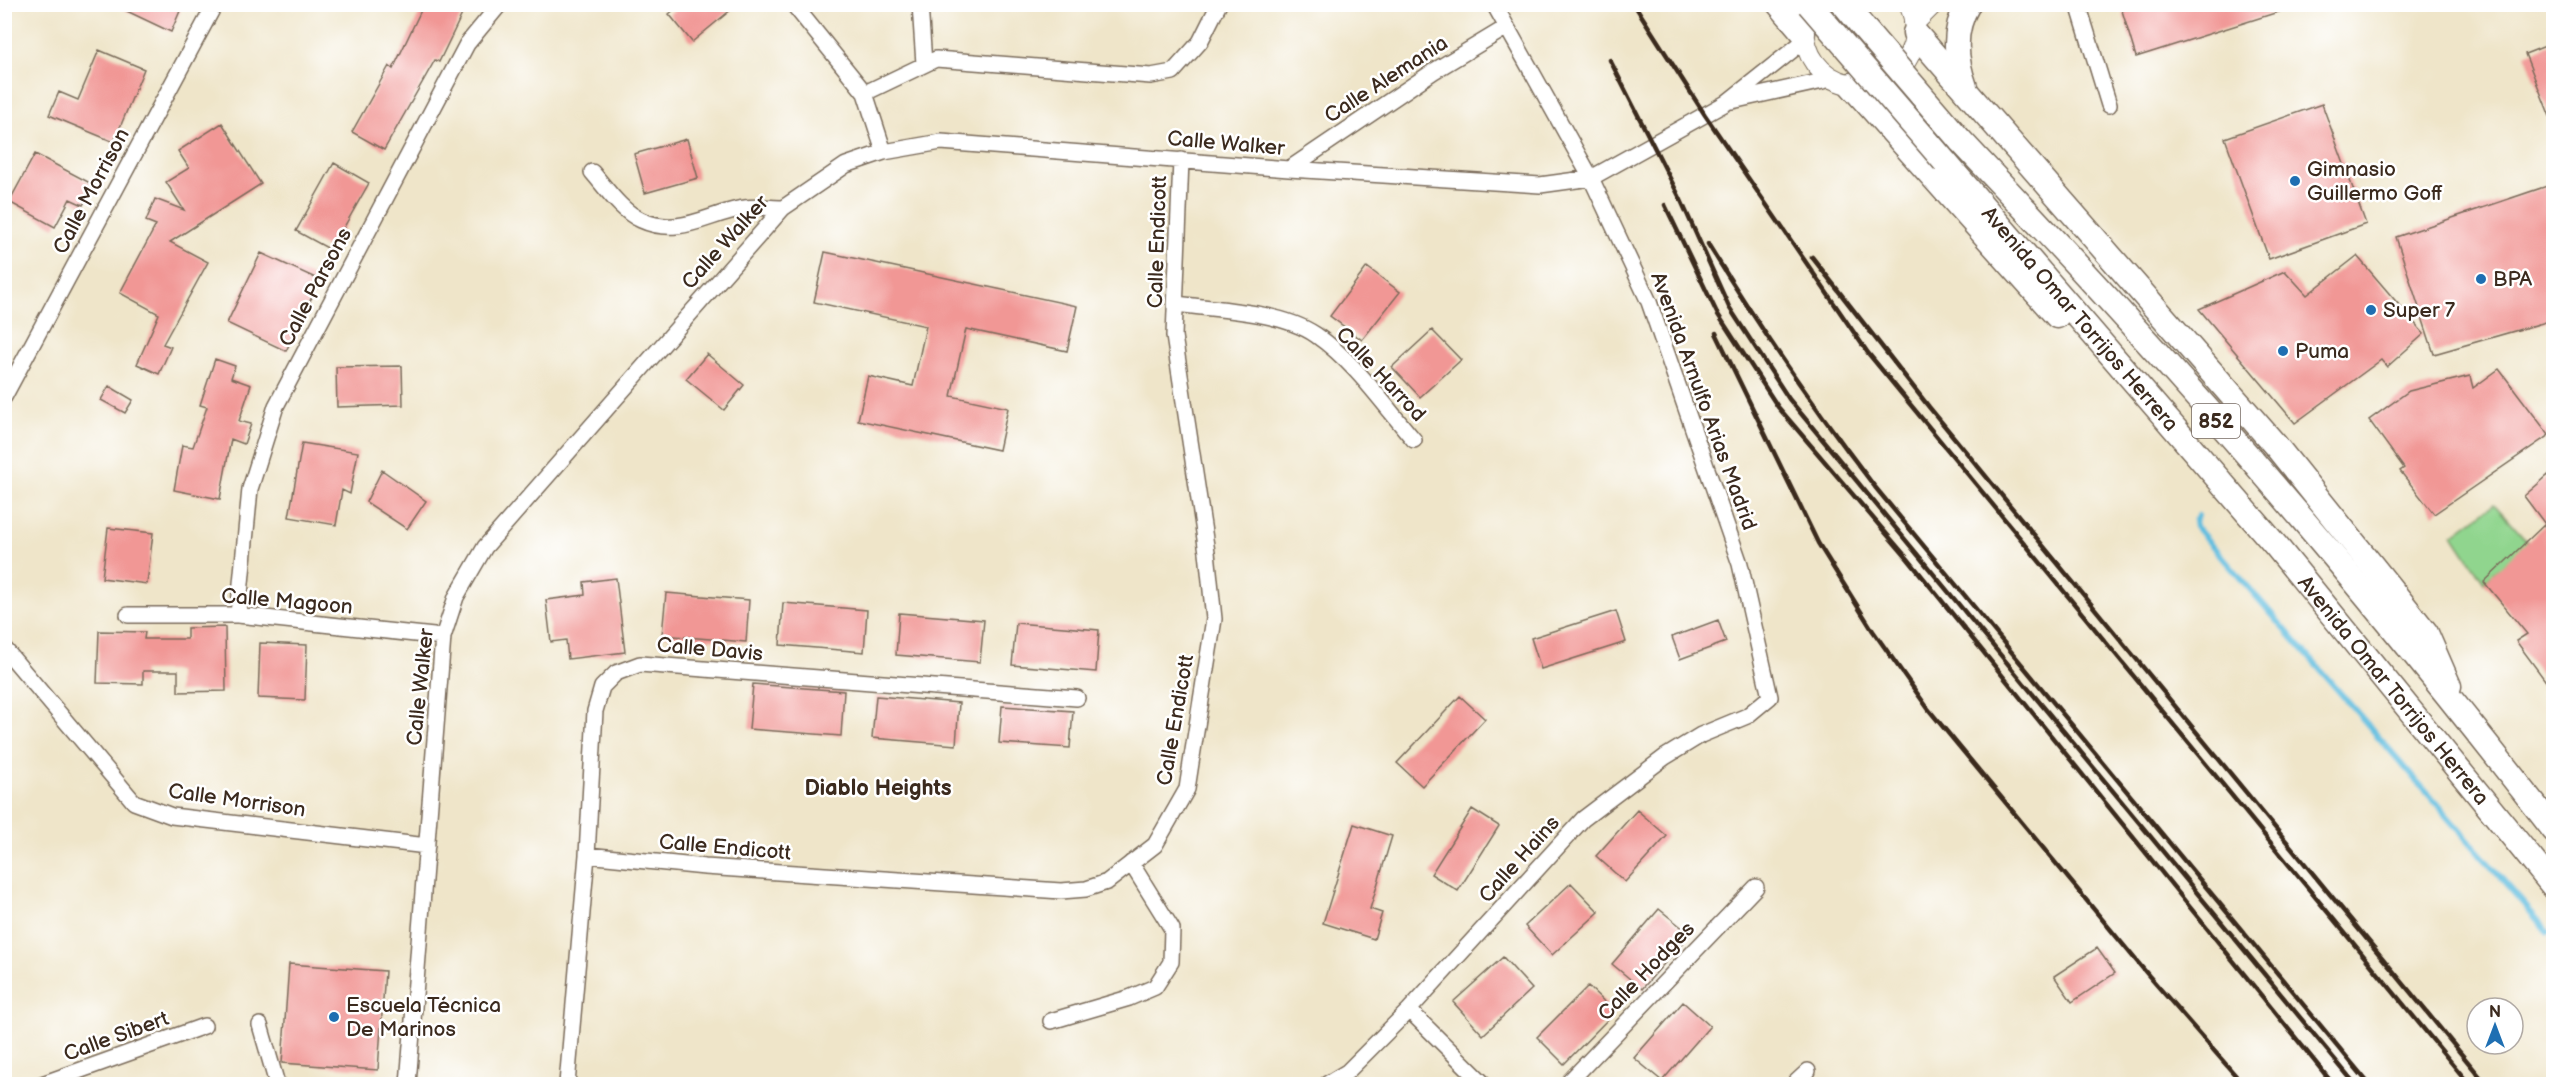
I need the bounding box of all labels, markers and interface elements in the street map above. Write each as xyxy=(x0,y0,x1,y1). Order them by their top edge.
street label: Calle Alemania xyxy=(1320,30,1453,129)
street label: Calle Morrison xyxy=(48,124,135,258)
street label: Calle Walker xyxy=(1166,126,1286,161)
place label: Gimnasio Guillermo Goff xyxy=(2307,157,2443,206)
marker: Gimnasio Guillermo Goff xyxy=(2288,174,2302,188)
street label: Calle Endicott xyxy=(1143,175,1172,309)
street label: Calle Walker xyxy=(677,190,774,294)
street label: Avenida Omar Torrijos Herrera xyxy=(1976,202,2183,436)
street label: Calle Parsons xyxy=(274,224,357,351)
place label: BPA xyxy=(2493,267,2532,292)
street label: Avenida Arnulfo Arias Madrid xyxy=(1645,269,1762,534)
marker: BPA xyxy=(2474,272,2488,286)
place label: Super 7 xyxy=(2383,298,2456,323)
marker: Super 7 xyxy=(2364,303,2378,317)
street label: Calle Harrod xyxy=(1331,322,1431,427)
place label: Puma xyxy=(2295,339,2349,364)
marker: Puma xyxy=(2276,344,2290,358)
road number: 852 xyxy=(2192,404,2240,438)
street label: Avenida Omar Torrijos Herrera xyxy=(2292,571,2494,810)
street label: Calle Magoon xyxy=(220,583,354,620)
street label: Calle Walker xyxy=(402,627,439,747)
street label: Calle Davis xyxy=(656,632,764,667)
street label: Calle Endicott xyxy=(1152,652,1199,788)
district label: Diablo Heights xyxy=(804,775,952,802)
street label: Calle Morrison xyxy=(167,778,307,823)
street label: Calle Hains xyxy=(1474,811,1565,908)
street label: Calle Endicott xyxy=(658,829,793,866)
street label: Calle Hodges xyxy=(1593,916,1700,1026)
place label: Escuela Técnica De Marinos xyxy=(346,993,501,1042)
north arrow xyxy=(2465,996,2525,1056)
text: N xyxy=(2489,1003,2501,1022)
street label: Calle Sibert xyxy=(60,1006,173,1067)
marker: Escuela Técnica De Marinos xyxy=(327,1010,341,1024)

